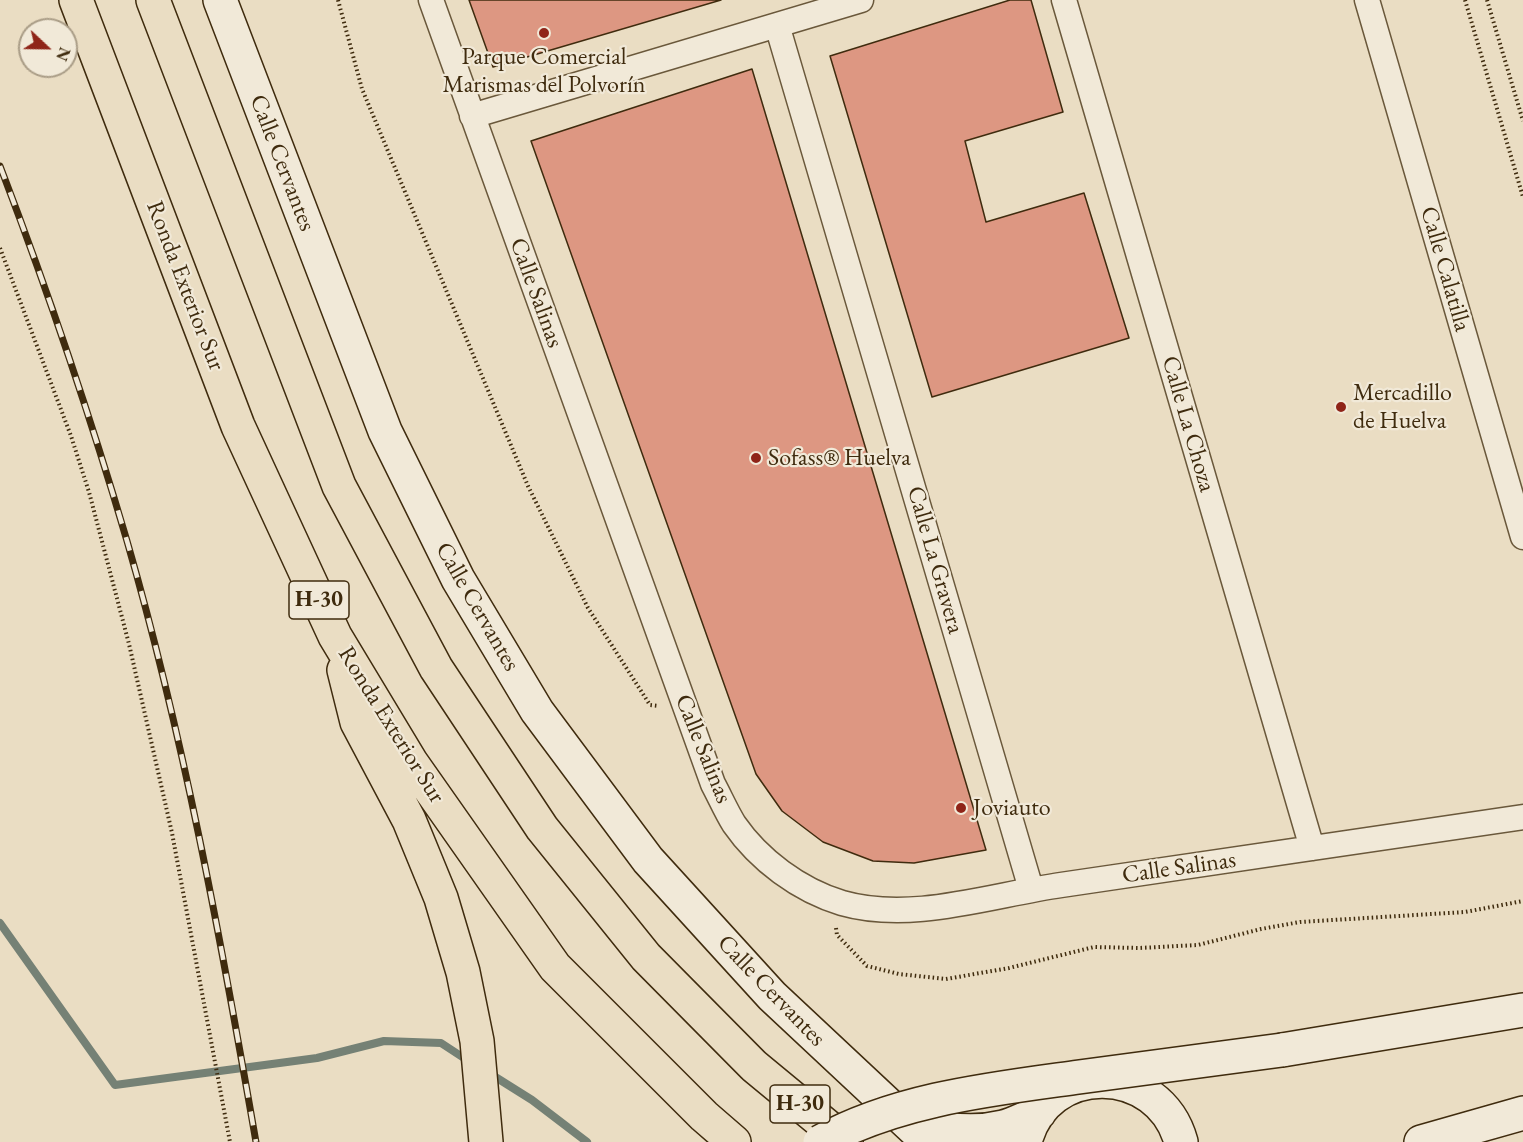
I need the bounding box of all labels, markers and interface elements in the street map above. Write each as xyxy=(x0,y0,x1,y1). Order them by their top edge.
north arrow xyxy=(18,18,78,78)
marker: Parque Comercial Marismas del Polvorín xyxy=(537,26,551,40)
place label: Parque Comercial Marismas del Polvorín xyxy=(443,43,645,99)
text: N xyxy=(51,44,75,64)
street label: Calle Cervantes xyxy=(243,91,321,235)
street label: Ronda Exterior Sur xyxy=(139,197,231,375)
street label: Calle Calatilla xyxy=(1413,203,1477,335)
street label: Calle Salinas xyxy=(503,234,569,352)
street label: Calle La Choza xyxy=(1155,353,1221,495)
place label: Mercadillo de Huelva xyxy=(1353,379,1452,435)
marker: Mercadillo de Huelva xyxy=(1334,400,1348,414)
place label: Sofass® Huelva xyxy=(768,444,911,472)
marker: Sofass® Huelva xyxy=(749,451,763,465)
street label: Calle La Gravera xyxy=(900,483,970,637)
street label: Calle Cervantes xyxy=(429,538,525,676)
road number: H-30 xyxy=(289,581,349,619)
street label: Ronda Exterior Sur xyxy=(331,641,451,809)
street label: Calle Salinas xyxy=(668,690,738,808)
place label: Joviauto xyxy=(973,794,1051,822)
marker: Joviauto xyxy=(954,801,968,815)
street label: Calle Salinas xyxy=(1120,846,1238,890)
street label: Calle Cervantes xyxy=(711,929,831,1053)
road number: H-30 xyxy=(770,1085,830,1123)

